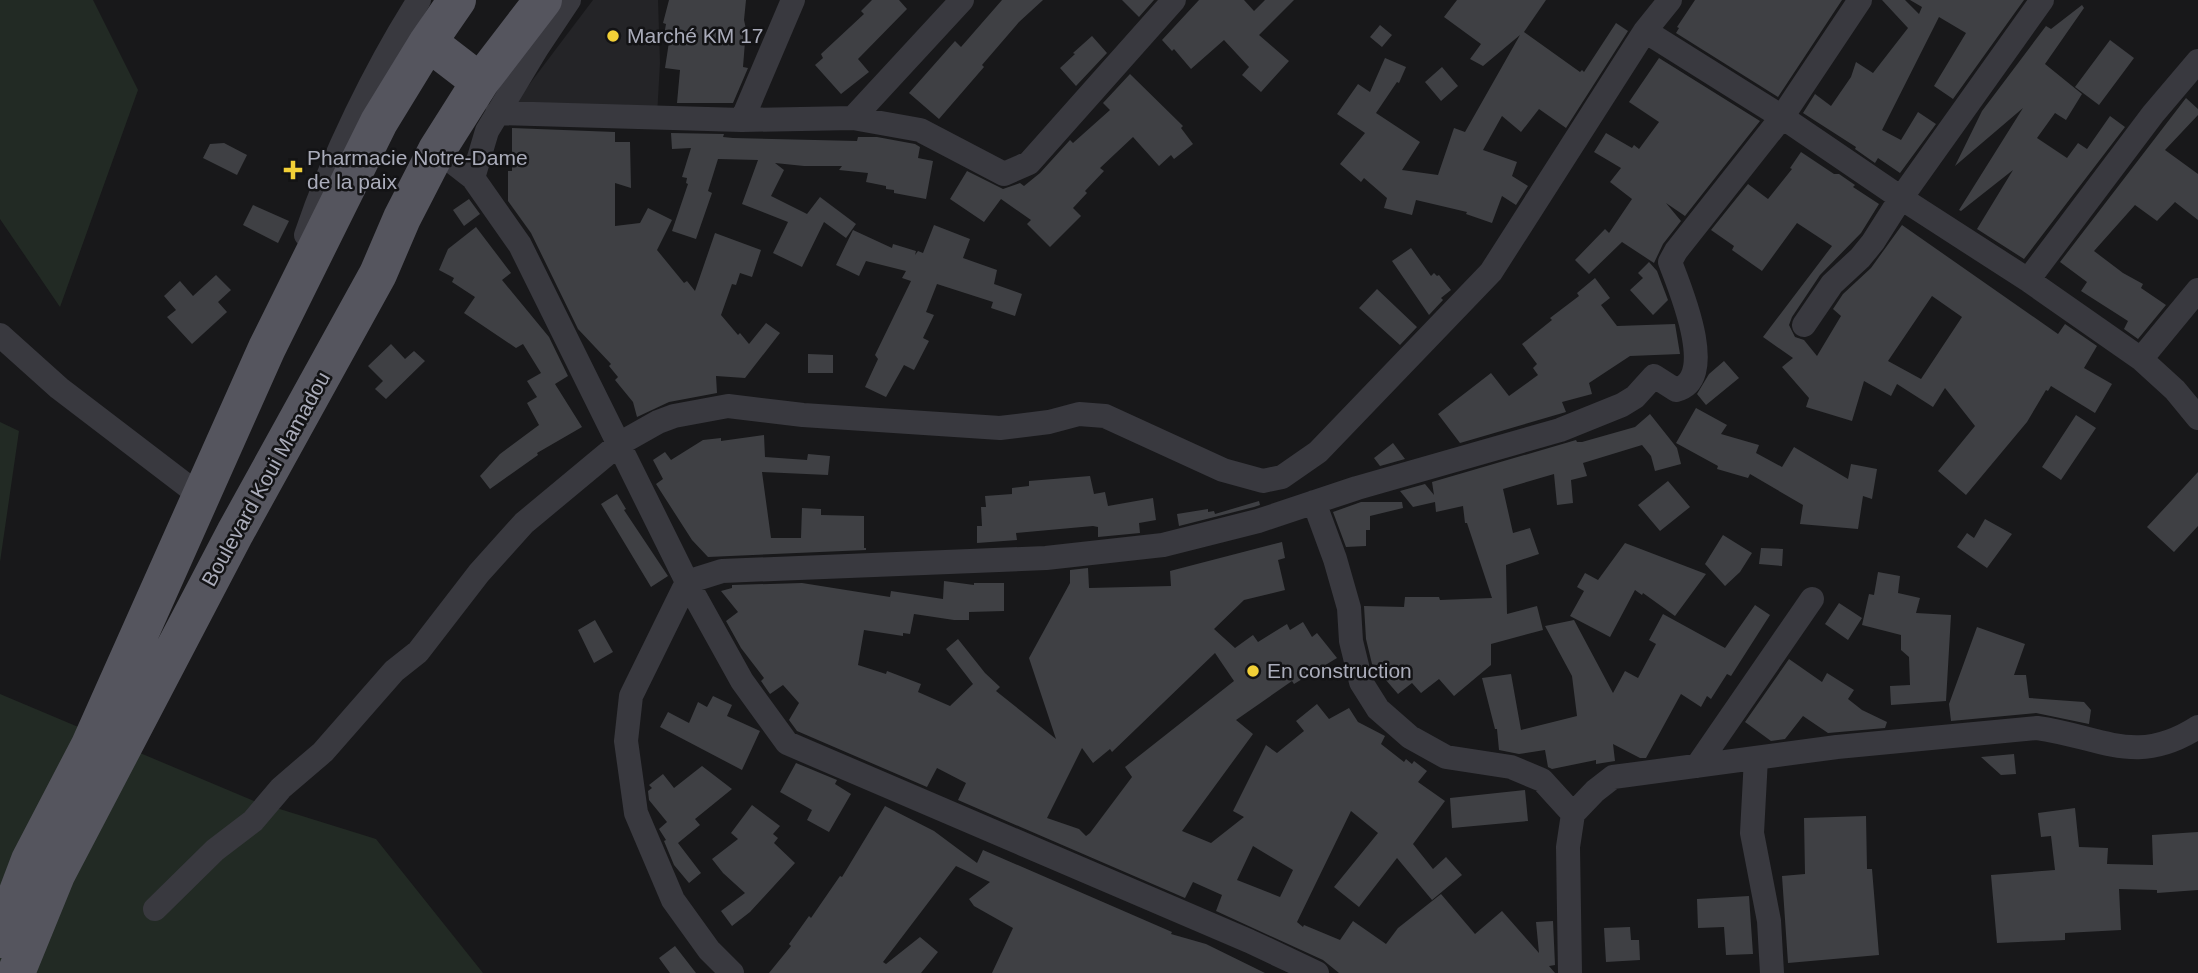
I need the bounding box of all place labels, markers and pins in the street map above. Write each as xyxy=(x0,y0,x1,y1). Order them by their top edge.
place label: Marché KM 17 xyxy=(627,24,764,47)
marker: Marché KM 17 xyxy=(605,28,621,44)
place label: Pharmacie Notre-Dame de la paix xyxy=(307,146,528,193)
marker: Pharmacie Notre-Dame de la paix xyxy=(285,162,301,178)
place label: En construction xyxy=(1267,659,1412,682)
marker: En construction xyxy=(1245,663,1261,679)

